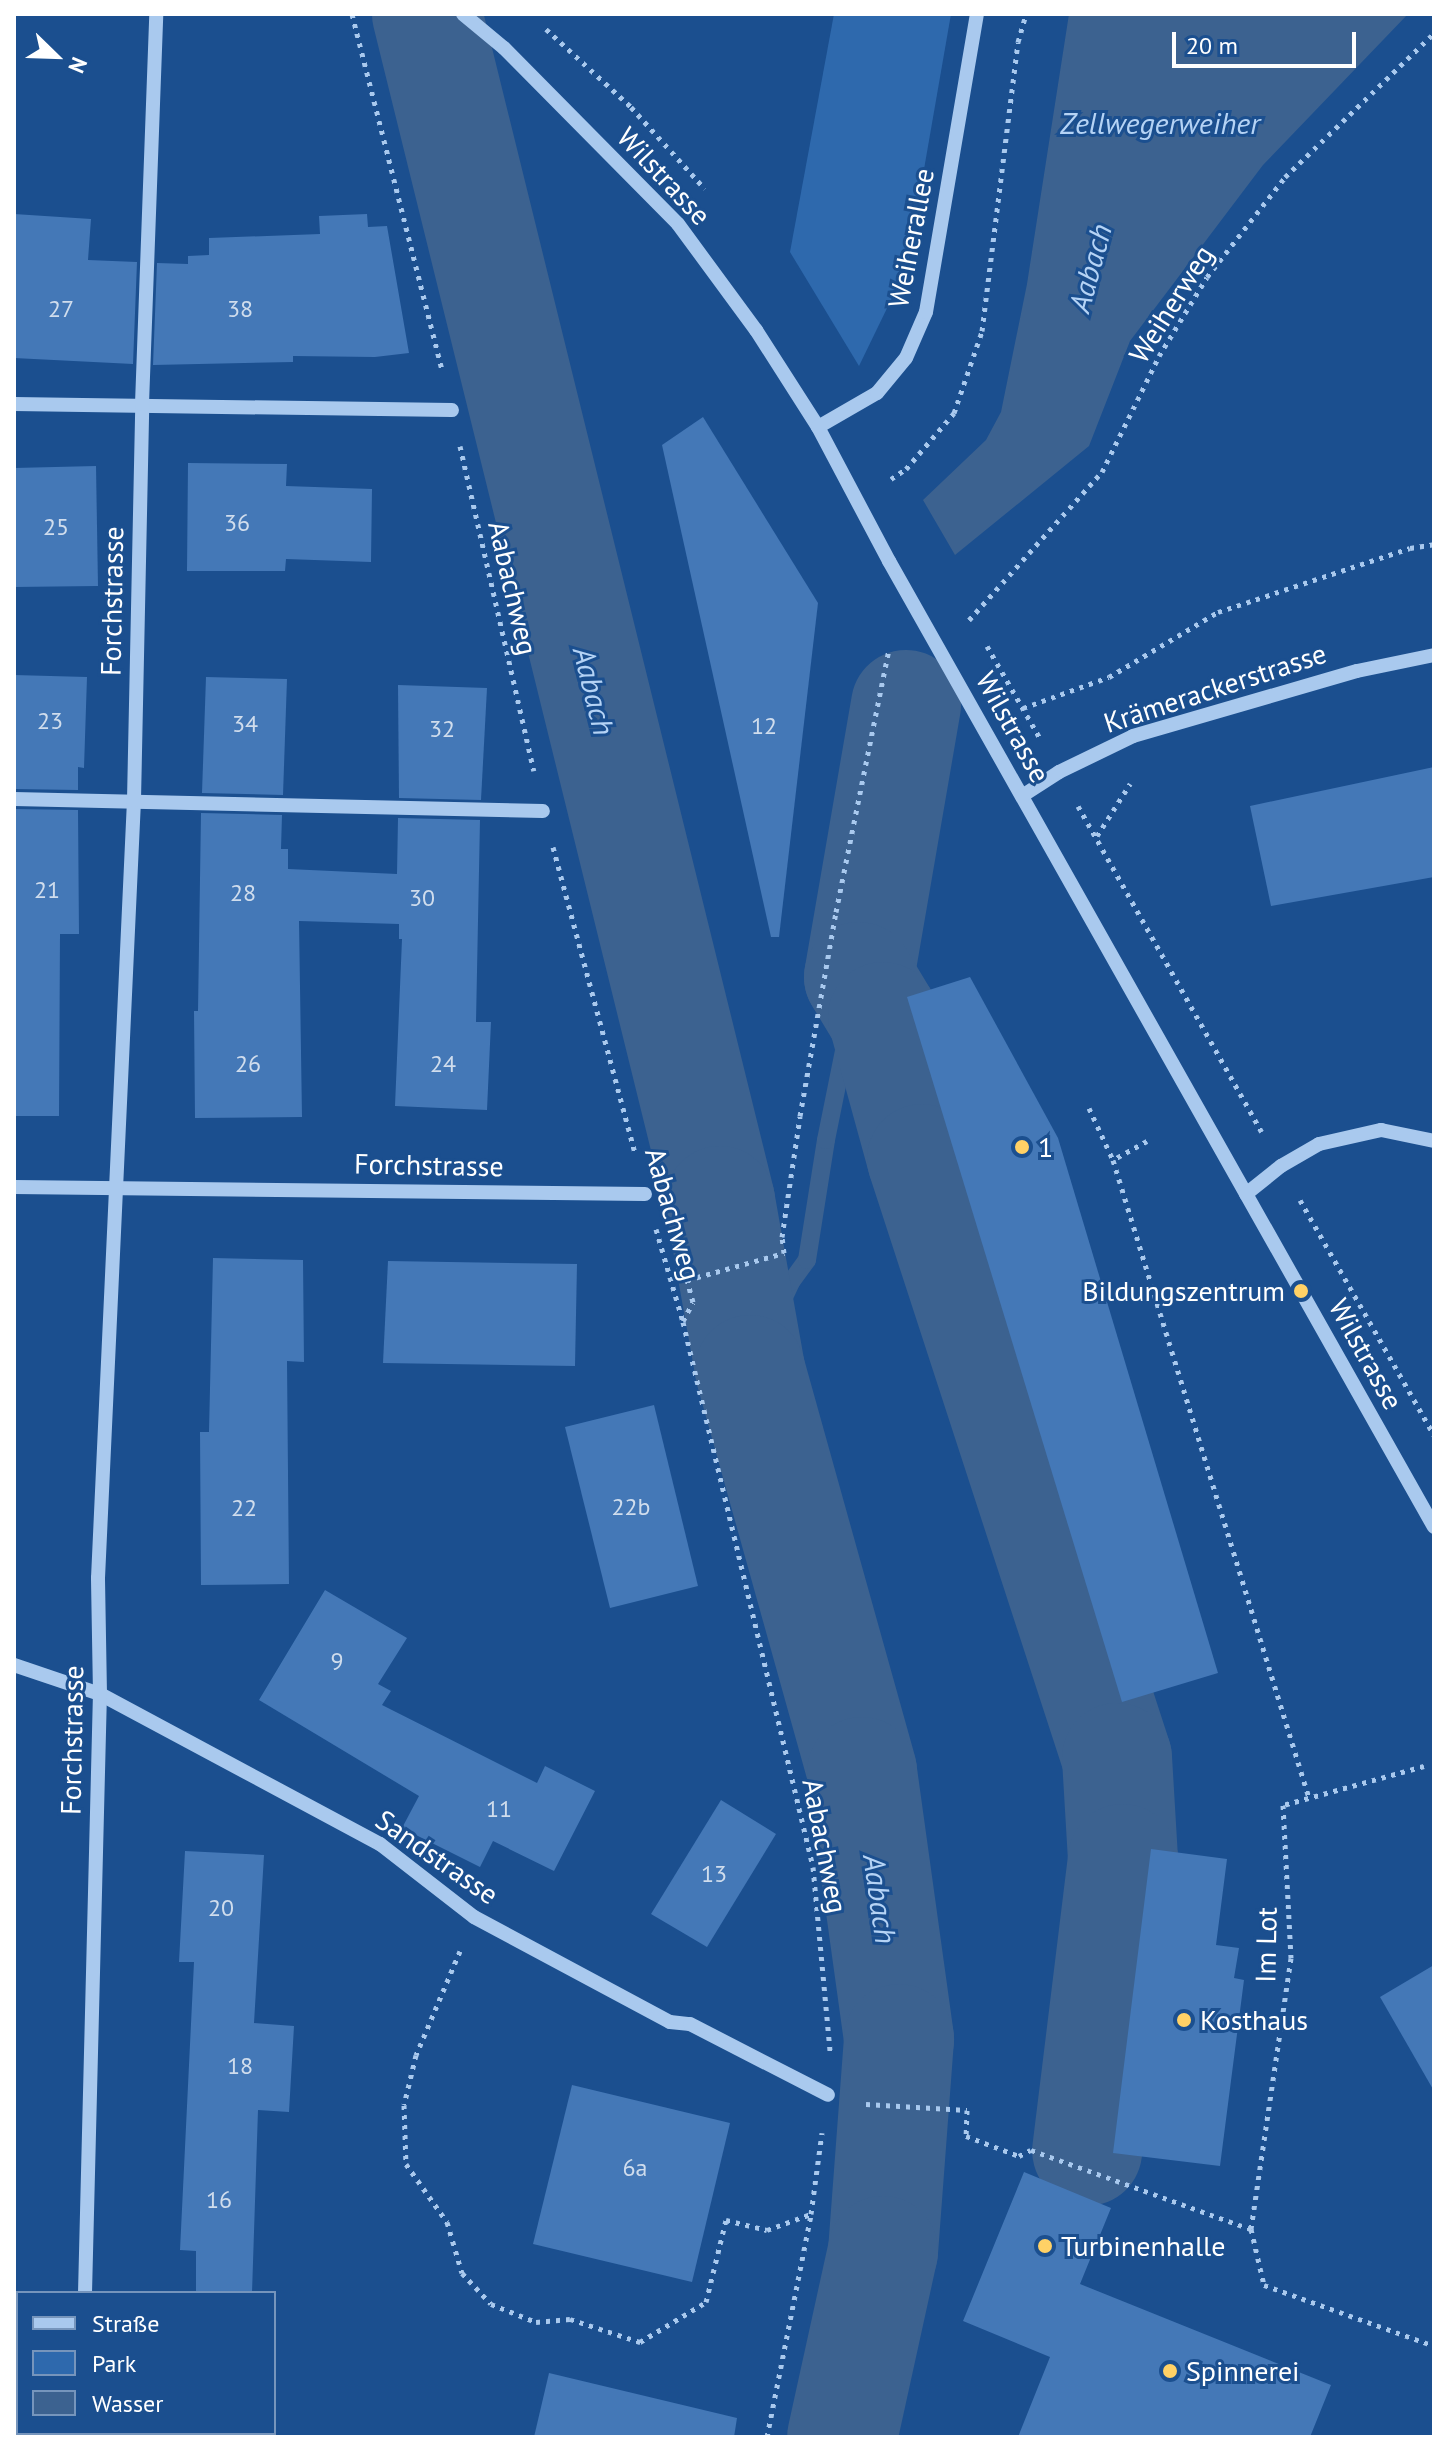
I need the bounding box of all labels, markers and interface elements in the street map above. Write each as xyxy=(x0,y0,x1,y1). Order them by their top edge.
north arrow xyxy=(16,16,96,96)
scale bar xyxy=(1176,16,1360,66)
text: 20 m xyxy=(1186,30,1238,61)
text: N xyxy=(62,53,94,78)
water label: Zellwegerweiher xyxy=(1060,105,1260,141)
street label: Wilstrasse xyxy=(610,120,718,232)
street label: Weiherallee xyxy=(881,166,941,310)
water label: Aabach xyxy=(1061,220,1119,316)
street label: Weiherweg xyxy=(1122,239,1220,369)
house number: 27 xyxy=(48,295,74,323)
house number: 38 xyxy=(227,295,253,323)
house number: 36 xyxy=(224,509,250,537)
house number: 25 xyxy=(43,513,69,541)
street label: Aabachweg xyxy=(481,518,545,658)
street label: Forchstrasse xyxy=(94,526,130,676)
street label: Krämerackerstrasse xyxy=(1099,636,1331,740)
water label: Aabach xyxy=(566,643,622,739)
street label: Wilstrasse xyxy=(969,666,1057,788)
house number: 23 xyxy=(37,707,63,735)
house number: 34 xyxy=(232,710,258,738)
house number: 12 xyxy=(751,712,777,740)
house number: 32 xyxy=(429,715,455,743)
house number: 21 xyxy=(34,876,60,904)
house number: 28 xyxy=(230,879,256,907)
house number: 30 xyxy=(409,884,435,912)
house number: 26 xyxy=(235,1050,261,1078)
house number: 24 xyxy=(430,1050,456,1078)
place label: 1 xyxy=(1038,1130,1053,1164)
marker: 1 xyxy=(1013,1138,1031,1156)
street label: Aabachweg xyxy=(638,1144,708,1284)
street label: Forchstrasse xyxy=(354,1147,504,1183)
place label: Bildungszentrum xyxy=(1082,1274,1285,1308)
marker: Bildungszentrum xyxy=(1292,1282,1310,1300)
street label: Wilstrasse xyxy=(1322,1293,1410,1415)
house number: 22b xyxy=(611,1493,651,1521)
house number: 22 xyxy=(231,1494,257,1522)
house number: 9 xyxy=(330,1647,344,1675)
street label: Forchstrasse xyxy=(54,1665,90,1815)
street label: Aabachweg xyxy=(795,1776,855,1916)
house number: 11 xyxy=(486,1795,512,1823)
street label: Sandstrasse xyxy=(369,1803,505,1911)
water label: Aabach xyxy=(856,1852,904,1946)
house number: 13 xyxy=(701,1860,727,1888)
house number: 20 xyxy=(208,1894,234,1922)
street label: Im Lot xyxy=(1249,1907,1283,1983)
place label: Kosthaus xyxy=(1200,2003,1308,2037)
marker: Kosthaus xyxy=(1175,2011,1193,2029)
house number: 18 xyxy=(227,2052,253,2080)
house number: 6a xyxy=(623,2154,647,2182)
house number: 16 xyxy=(206,2186,232,2214)
place label: Turbinenhalle xyxy=(1061,2229,1225,2263)
marker: Turbinenhalle xyxy=(1036,2237,1054,2255)
legend xyxy=(16,2291,276,2435)
text: Straße xyxy=(92,2308,159,2339)
text: Park xyxy=(92,2348,136,2379)
place label: Spinnerei xyxy=(1186,2354,1300,2388)
marker: Spinnerei xyxy=(1161,2362,1179,2380)
text: Wasser xyxy=(92,2388,163,2419)

